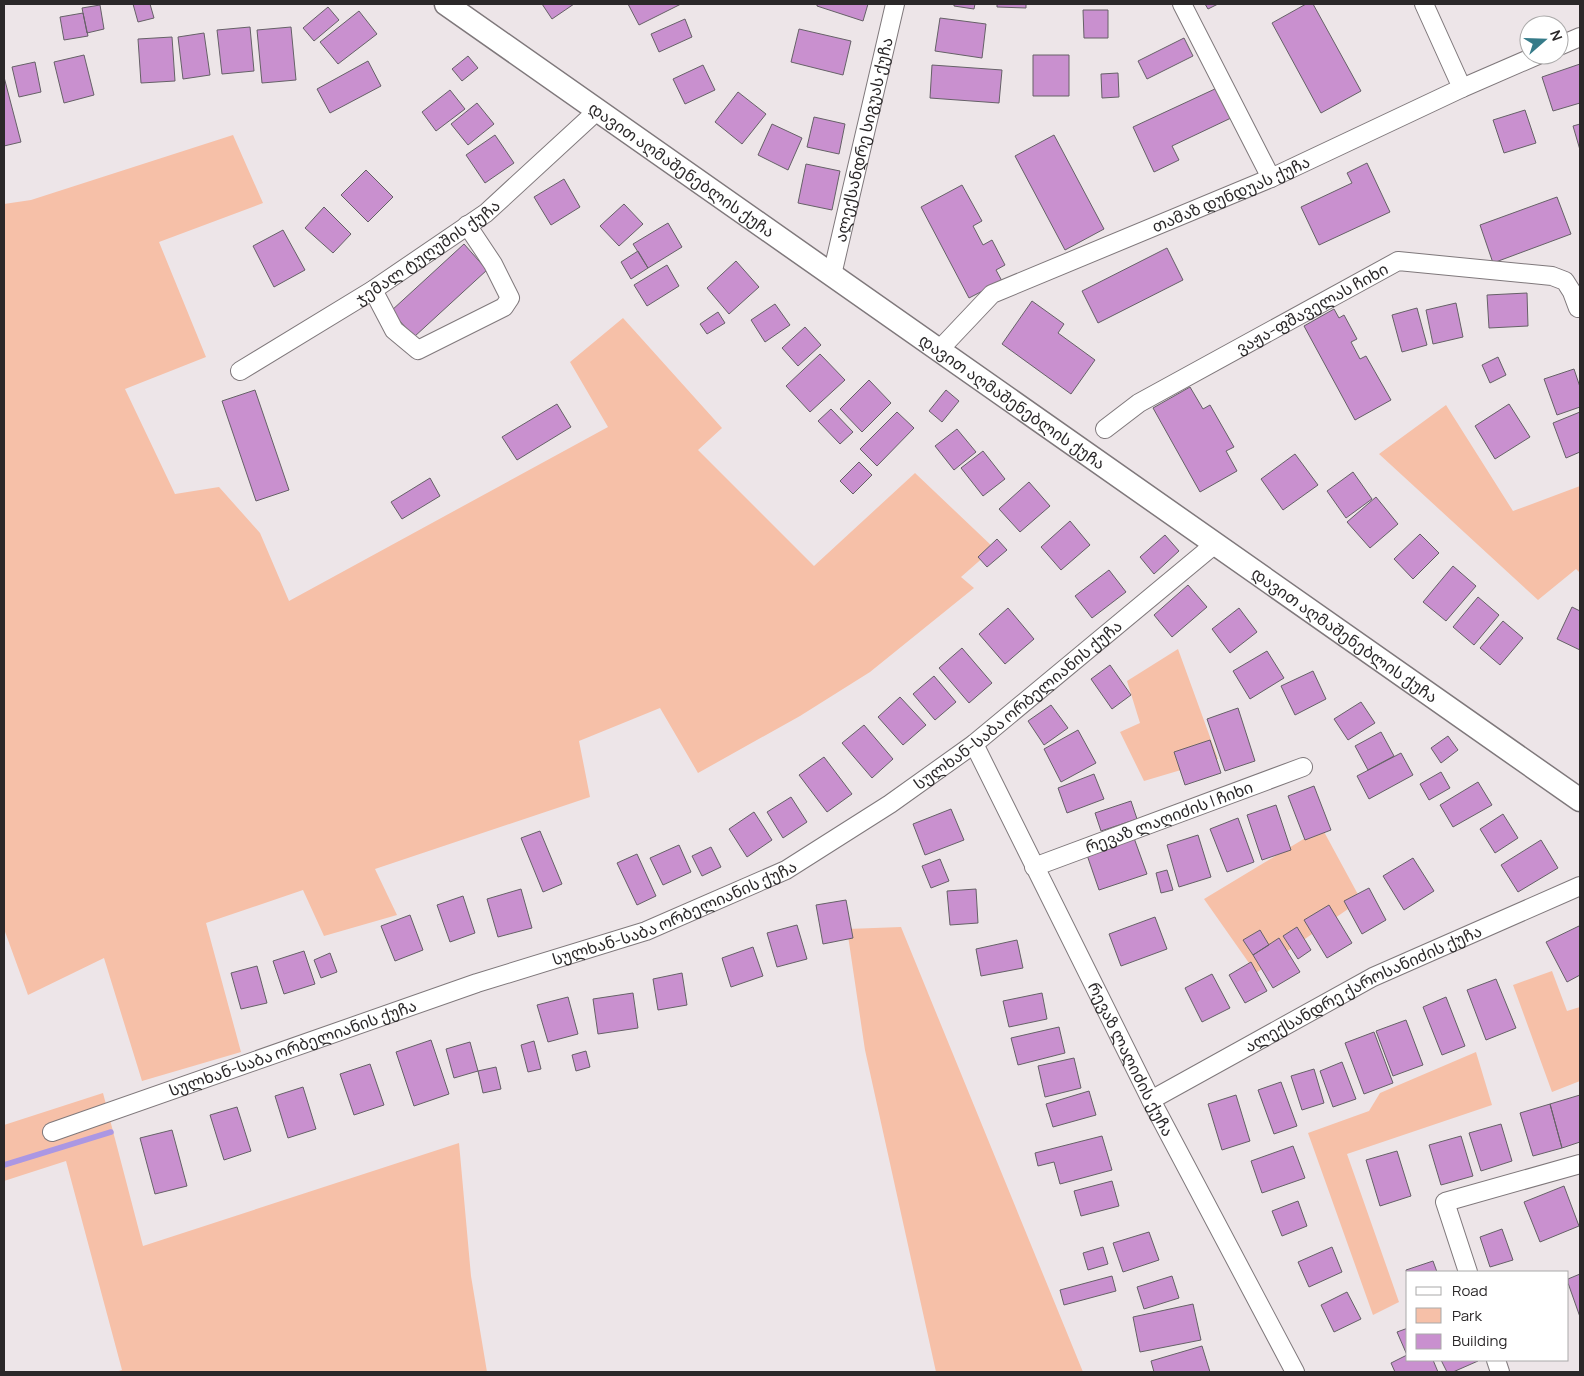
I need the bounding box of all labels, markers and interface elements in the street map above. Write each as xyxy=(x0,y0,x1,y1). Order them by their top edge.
north arrow xyxy=(1519,15,1569,65)
text: N xyxy=(1546,27,1567,43)
street label: ალექსანდრე სიგუას ქუჩა xyxy=(829,35,898,244)
street label: დავით აღმაშენებლის ქუჩა xyxy=(584,97,779,242)
street label: თამაზ დუნდუას ქუჩა xyxy=(1148,150,1313,237)
street label: ჯემალ ტუღუშის ქუჩა xyxy=(351,195,505,309)
street label: ვაჟა-ფშაველას ჩიხი xyxy=(1232,258,1392,359)
street label: დავით აღმაშენებლის ქუჩა xyxy=(915,329,1110,475)
street label: დავით აღმაშენებლის ქუჩა xyxy=(1247,562,1442,708)
street label: სულხან-საბა ორბელიანის ქუჩა xyxy=(909,615,1127,795)
street label: რევაზ ლაღიძის I ჩიხი xyxy=(1082,776,1256,858)
street label: სულხან-საბა ორბელიანის ქუჩა xyxy=(549,855,801,970)
street label: ალექსანდრე ქაროსანიძის ქუჩა xyxy=(1241,920,1485,1057)
street label: რევაზ ლაღიძის ქუჩა xyxy=(1083,978,1179,1140)
street label: სულხან-საბა ორბელიანის ქუჩა xyxy=(166,994,419,1101)
legend xyxy=(1406,1271,1569,1361)
text: Road xyxy=(1452,1280,1488,1301)
text: Park xyxy=(1452,1305,1482,1326)
text: Building xyxy=(1452,1330,1507,1351)

